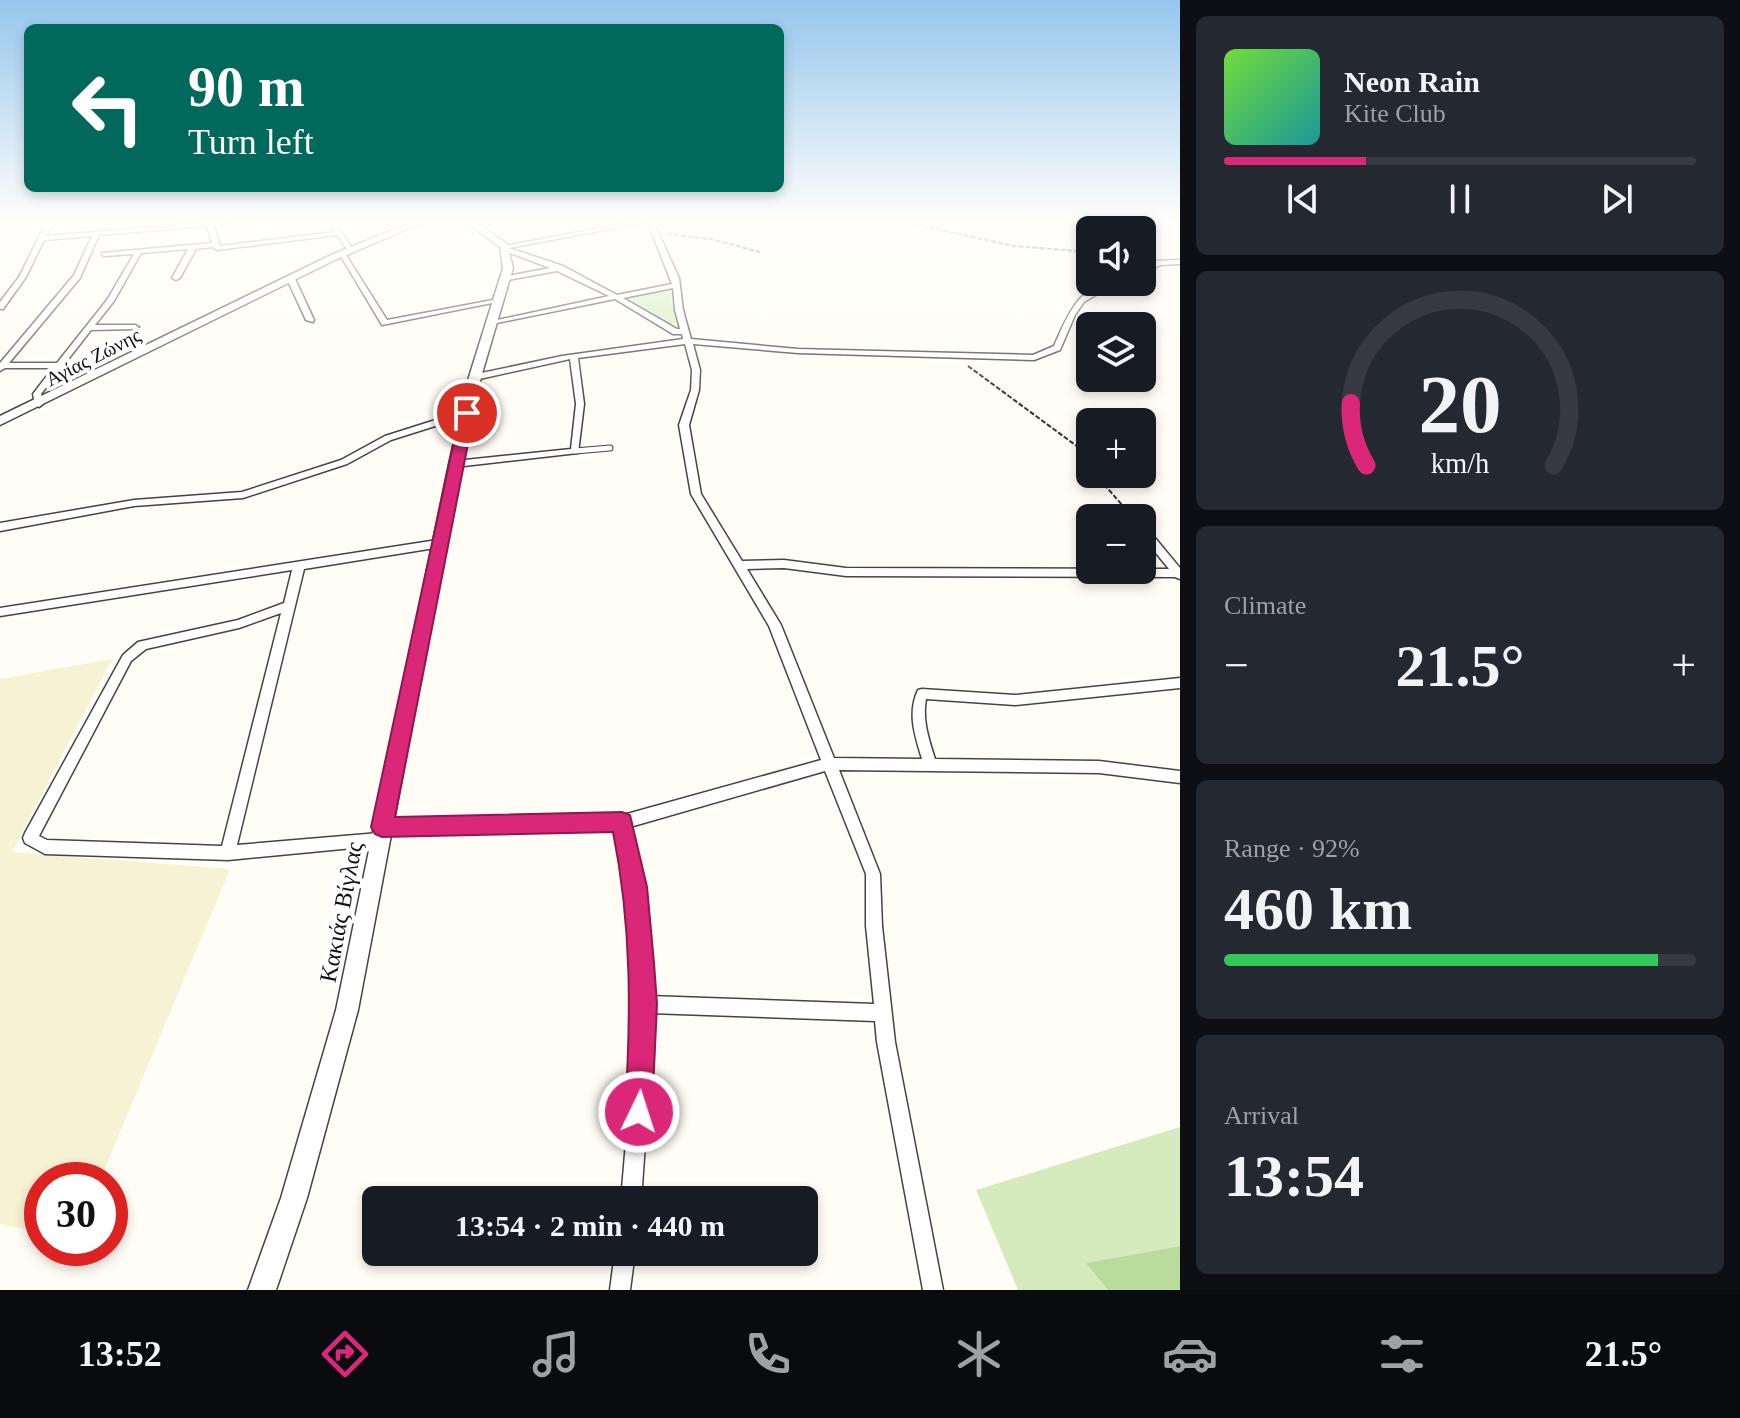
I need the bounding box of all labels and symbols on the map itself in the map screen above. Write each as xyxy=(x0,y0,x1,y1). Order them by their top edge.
street label: Αγίας Ζώνης xyxy=(42,324,145,391)
pin xyxy=(433,379,501,447)
street label: Κακιάς Βίγλας xyxy=(315,839,367,984)
position arrow xyxy=(597,1070,681,1154)
speed limit sign: 30 xyxy=(24,1162,128,1266)

